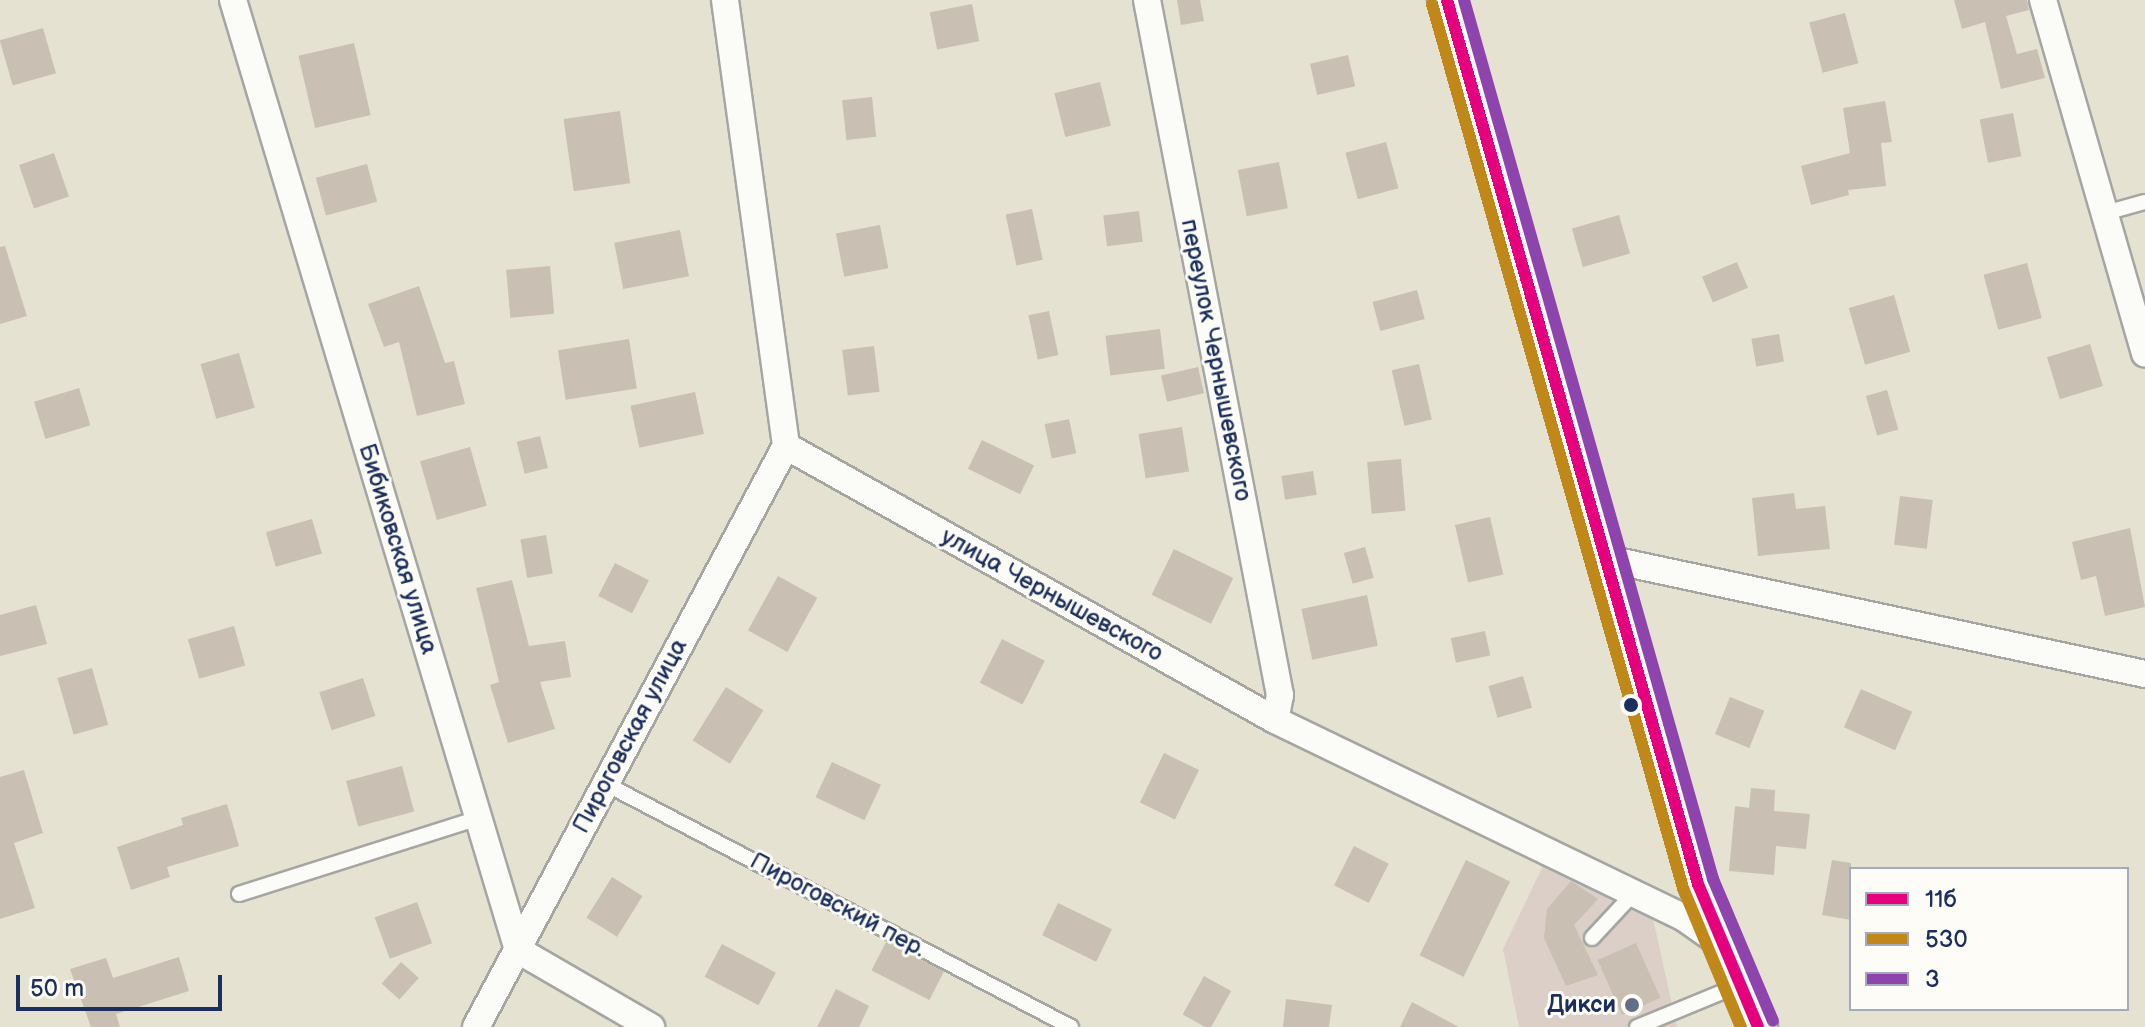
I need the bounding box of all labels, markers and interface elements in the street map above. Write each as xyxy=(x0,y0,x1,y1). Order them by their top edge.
street label: переулок Чернышевского xyxy=(1175,217,1257,503)
street label: Бибиковская улица xyxy=(352,440,444,658)
street label: улица Чернышевского xyxy=(936,522,1168,668)
street label: Пироговская улица xyxy=(567,634,693,838)
unlabelled marker xyxy=(1623,697,1639,713)
street label: Пироговский пер. xyxy=(745,847,931,963)
legend xyxy=(1849,867,2129,1011)
text: 11б xyxy=(1925,885,1957,914)
text: 530 xyxy=(1925,925,1968,954)
scale bar xyxy=(20,959,226,1009)
text: 3 xyxy=(1925,965,1940,994)
text: 50 m xyxy=(30,974,84,1003)
place label: Дикси xyxy=(1547,991,1616,1019)
marker: Дикси xyxy=(1623,996,1641,1014)

